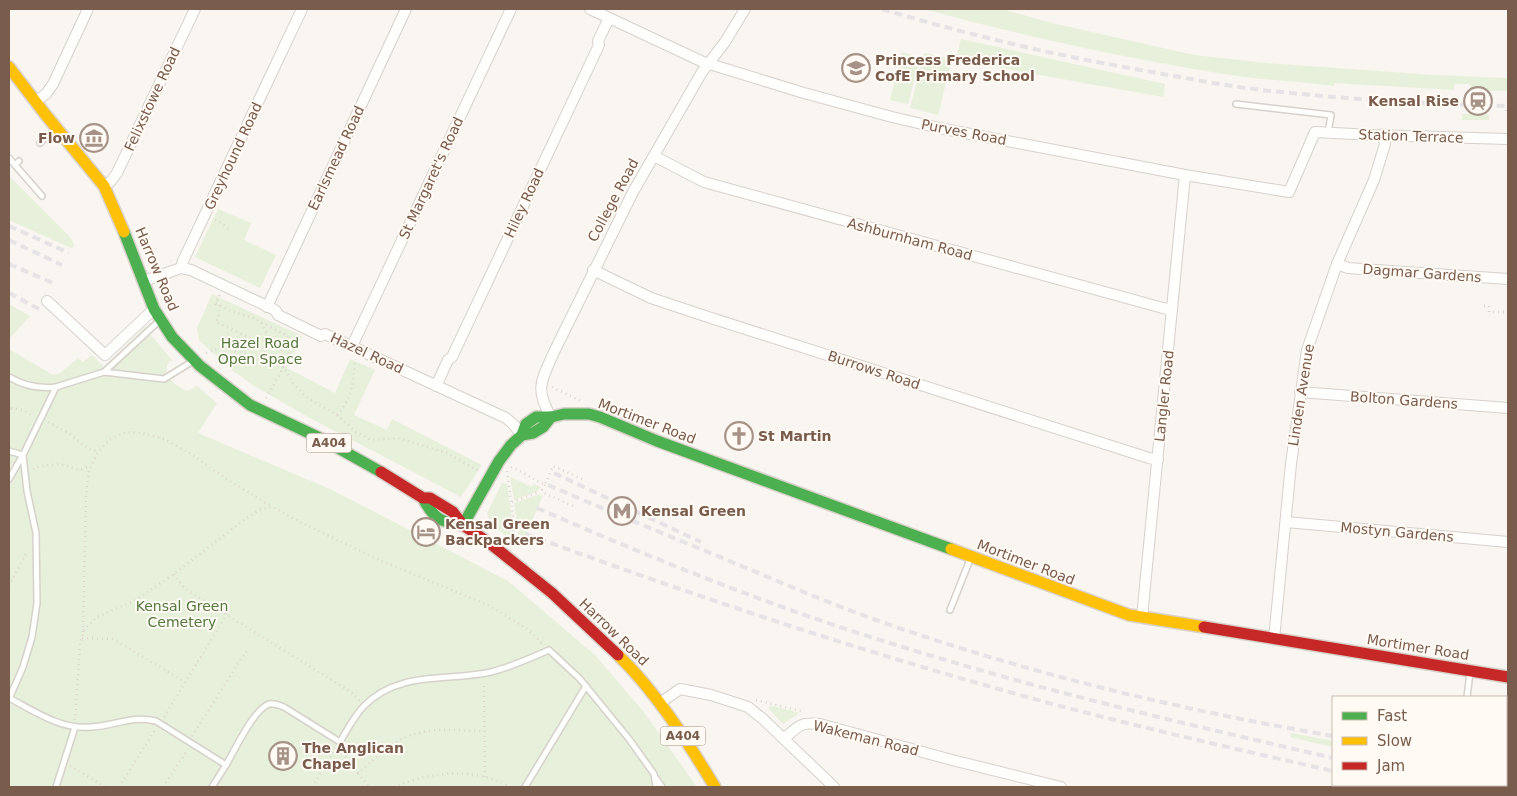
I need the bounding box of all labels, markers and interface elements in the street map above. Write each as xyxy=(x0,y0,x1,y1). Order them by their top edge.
street label: Felixstowe Road xyxy=(121,44,183,154)
place label: Princess Frederica CofE Primary School xyxy=(875,52,1035,84)
school or university icon: Princess Frederica CofE Primary School xyxy=(841,53,871,83)
station icon: Kensal Rise xyxy=(1463,86,1493,116)
place label: Kensal Rise xyxy=(1368,93,1459,109)
street label: Greyhound Road xyxy=(201,100,265,212)
street label: Earlsmead Road xyxy=(305,103,367,213)
street label: St Margaret's Road xyxy=(396,114,466,242)
street label: Purves Road xyxy=(920,116,1008,148)
museum icon: Flow xyxy=(79,123,109,153)
street label: Station Terrace xyxy=(1358,126,1464,146)
place label: Flow xyxy=(38,130,75,146)
street label: College Road xyxy=(584,156,642,244)
street label: Hiley Road xyxy=(501,166,547,240)
street label: Ashburnham Road xyxy=(846,215,974,263)
street label: Harrow Road xyxy=(132,225,182,313)
street label: Dagmar Gardens xyxy=(1362,261,1482,285)
street label: Hazel Road xyxy=(328,329,406,377)
park label: Hazel Road Open Space xyxy=(218,335,302,367)
street label: Linden Avenue xyxy=(1285,343,1317,447)
street label: Burrows Road xyxy=(826,348,922,392)
street label: Langler Road xyxy=(1151,349,1177,443)
street label: Bolton Gardens xyxy=(1350,388,1458,412)
street label: Mortimer Road xyxy=(596,395,698,447)
church icon: St Martin xyxy=(724,421,754,451)
place label: St Martin xyxy=(758,428,831,444)
road number: A404 xyxy=(306,433,352,452)
metro station icon: Kensal Green xyxy=(607,496,637,526)
place label: Kensal Green xyxy=(641,503,746,519)
place label: Kensal Green Backpackers xyxy=(445,516,550,548)
hotel icon: Kensal Green Backpackers xyxy=(411,517,441,547)
street label: Mostyn Gardens xyxy=(1340,519,1454,545)
street label: Mortimer Road xyxy=(975,536,1077,588)
street label: Harrow Road xyxy=(576,595,652,669)
park label: Kensal Green Cemetery xyxy=(136,598,228,630)
street label: Mortimer Road xyxy=(1366,631,1470,663)
legend xyxy=(1332,696,1507,786)
text: Fast xyxy=(1377,707,1407,725)
street label: Wakeman Road xyxy=(811,717,921,759)
road number: A404 xyxy=(660,726,706,746)
text: Slow xyxy=(1377,732,1412,750)
place label: The Anglican Chapel xyxy=(302,740,404,772)
building icon: The Anglican Chapel xyxy=(268,741,298,771)
text: Jam xyxy=(1376,757,1405,775)

